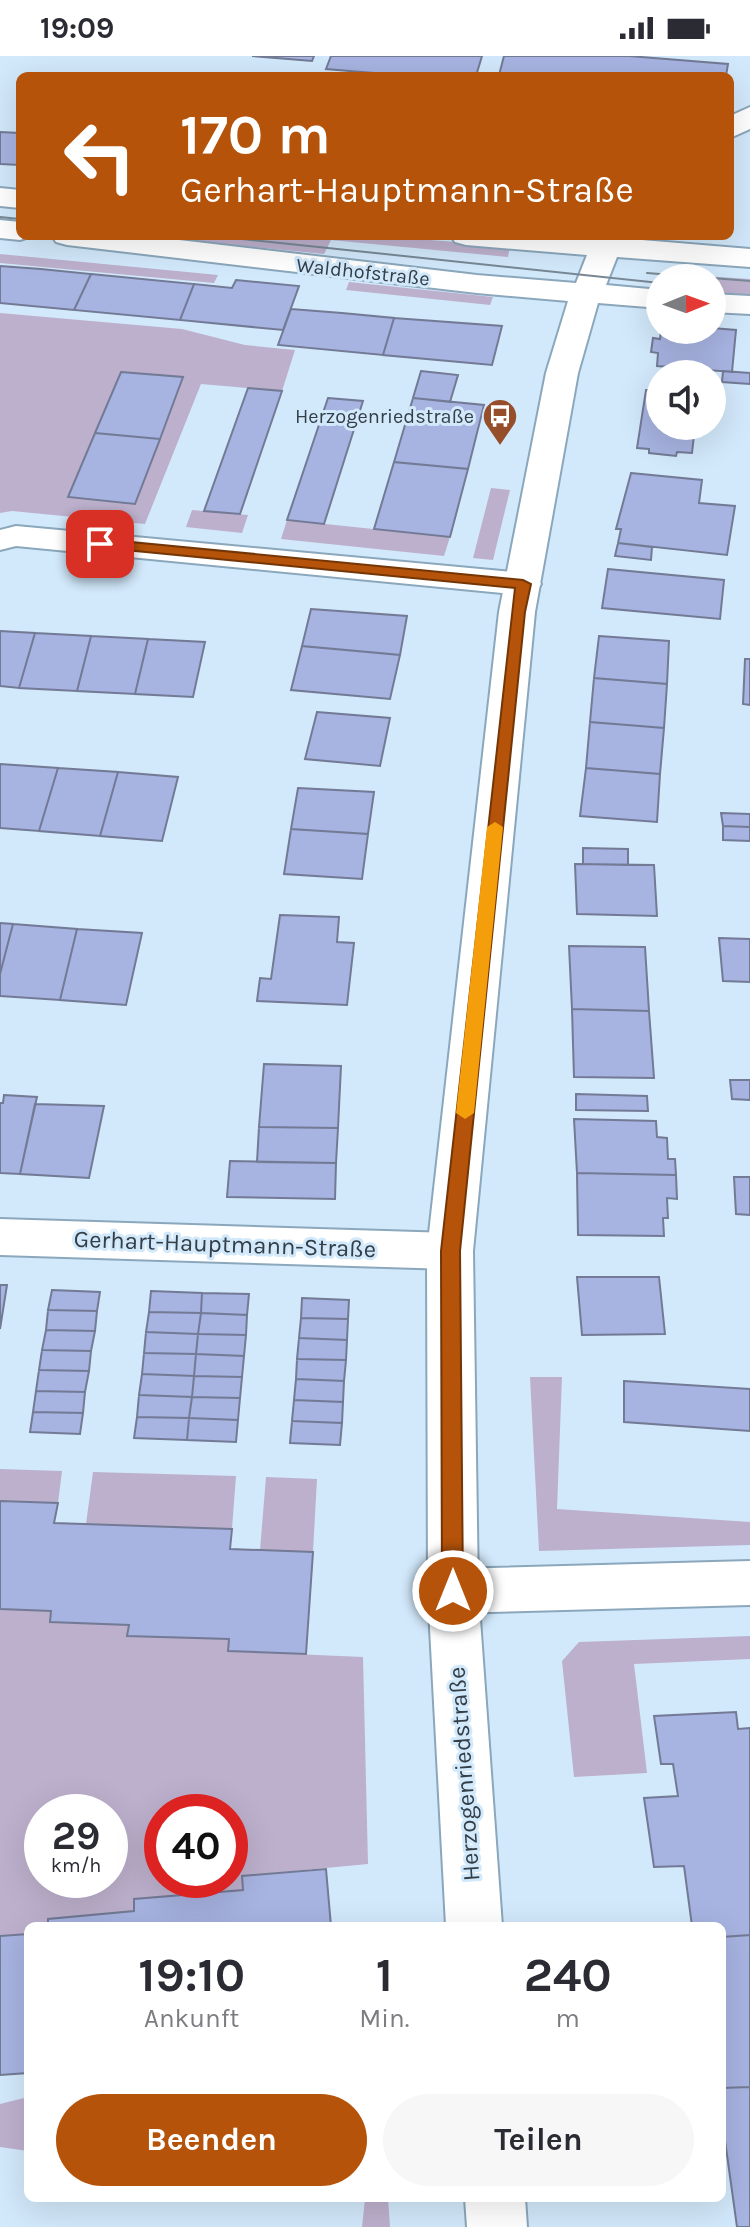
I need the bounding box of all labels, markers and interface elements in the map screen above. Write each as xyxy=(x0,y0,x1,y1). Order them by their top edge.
text: 19:09 xyxy=(40,10,114,46)
text: 170 m xyxy=(180,102,331,167)
icon: left xyxy=(48,104,152,208)
text: Gerhart-Hauptmann-Straße xyxy=(180,169,634,211)
street label: Waldhofstraße xyxy=(295,254,431,290)
north arrow xyxy=(646,264,726,344)
map controls xyxy=(646,264,726,440)
button: sound xyxy=(646,360,726,440)
bus stop icon: Herzogenriedstraße xyxy=(481,397,519,447)
place label: Herzogenriedstraße xyxy=(295,405,474,428)
pin xyxy=(66,510,134,578)
icon: arrive xyxy=(78,522,122,566)
street label: Gerhart-Hauptmann-Straße xyxy=(73,1225,377,1263)
position arrow xyxy=(411,1549,495,1633)
street label: Herzogenriedstraße xyxy=(443,1666,485,1882)
speed limit sign: 40 xyxy=(144,1794,248,1898)
text: 29 xyxy=(52,1812,100,1859)
text: km/h xyxy=(51,1854,101,1877)
text: 19:10 xyxy=(138,1947,245,2003)
text: 1 xyxy=(376,1947,393,2003)
text: 240 xyxy=(524,1947,612,2003)
text: Ankunft xyxy=(144,2003,239,2034)
text: Min. xyxy=(359,2003,409,2034)
text: m xyxy=(556,2003,580,2034)
button: Beenden xyxy=(56,2094,367,2186)
button: Teilen xyxy=(383,2094,694,2186)

